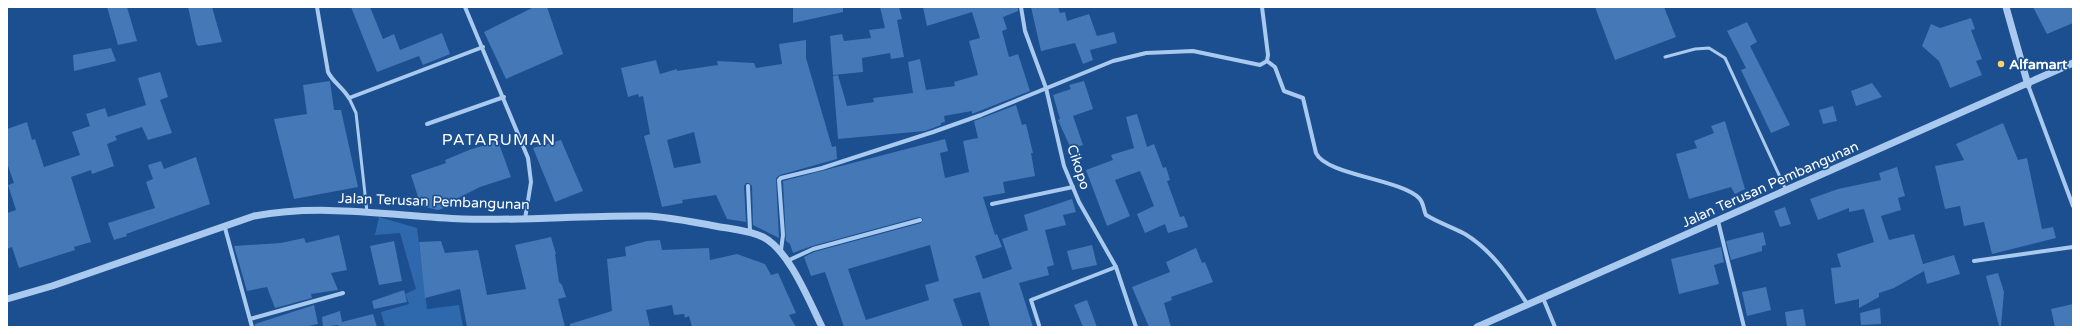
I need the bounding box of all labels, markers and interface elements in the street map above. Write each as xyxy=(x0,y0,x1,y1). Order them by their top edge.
place label: Alfamart xyxy=(2009,56,2068,73)
marker: Alfamart xyxy=(1996,59,2006,69)
district label: PATARUMAN xyxy=(442,130,556,150)
street label: Jalan Terusan Pembangunan xyxy=(1679,138,1861,231)
street label: Cikopo xyxy=(1063,142,1094,192)
street label: Jalan Terusan Pembangunan xyxy=(338,190,530,213)

